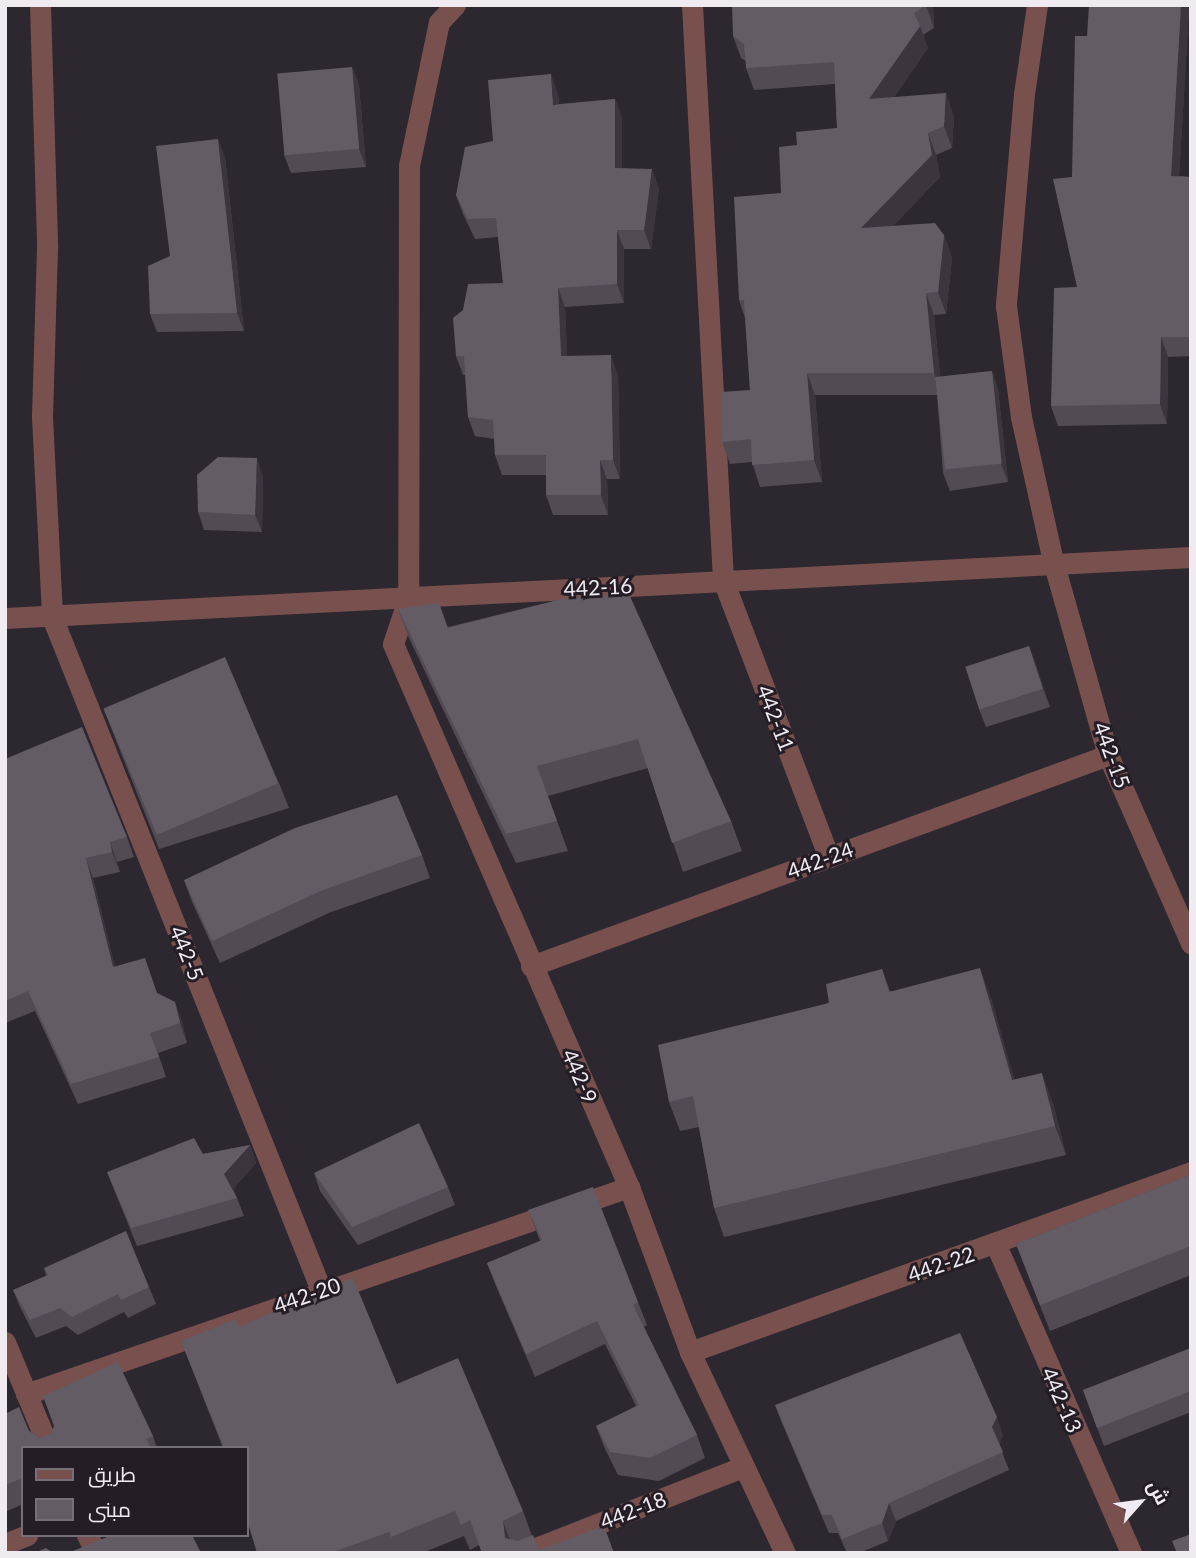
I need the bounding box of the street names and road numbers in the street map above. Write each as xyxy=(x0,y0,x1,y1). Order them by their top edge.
street label: 442-16 xyxy=(563,573,633,601)
street label: 442-11 xyxy=(752,681,800,755)
street label: 442-15 xyxy=(1088,718,1136,792)
street label: 442-24 xyxy=(783,836,857,884)
street label: 442-5 xyxy=(165,922,209,984)
street label: 442-9 xyxy=(557,1045,603,1107)
street label: 442-22 xyxy=(904,1241,978,1287)
street label: 442-20 xyxy=(270,1272,344,1318)
street label: 442-13 xyxy=(1037,1363,1087,1437)
street label: 442-18 xyxy=(596,1486,670,1534)

